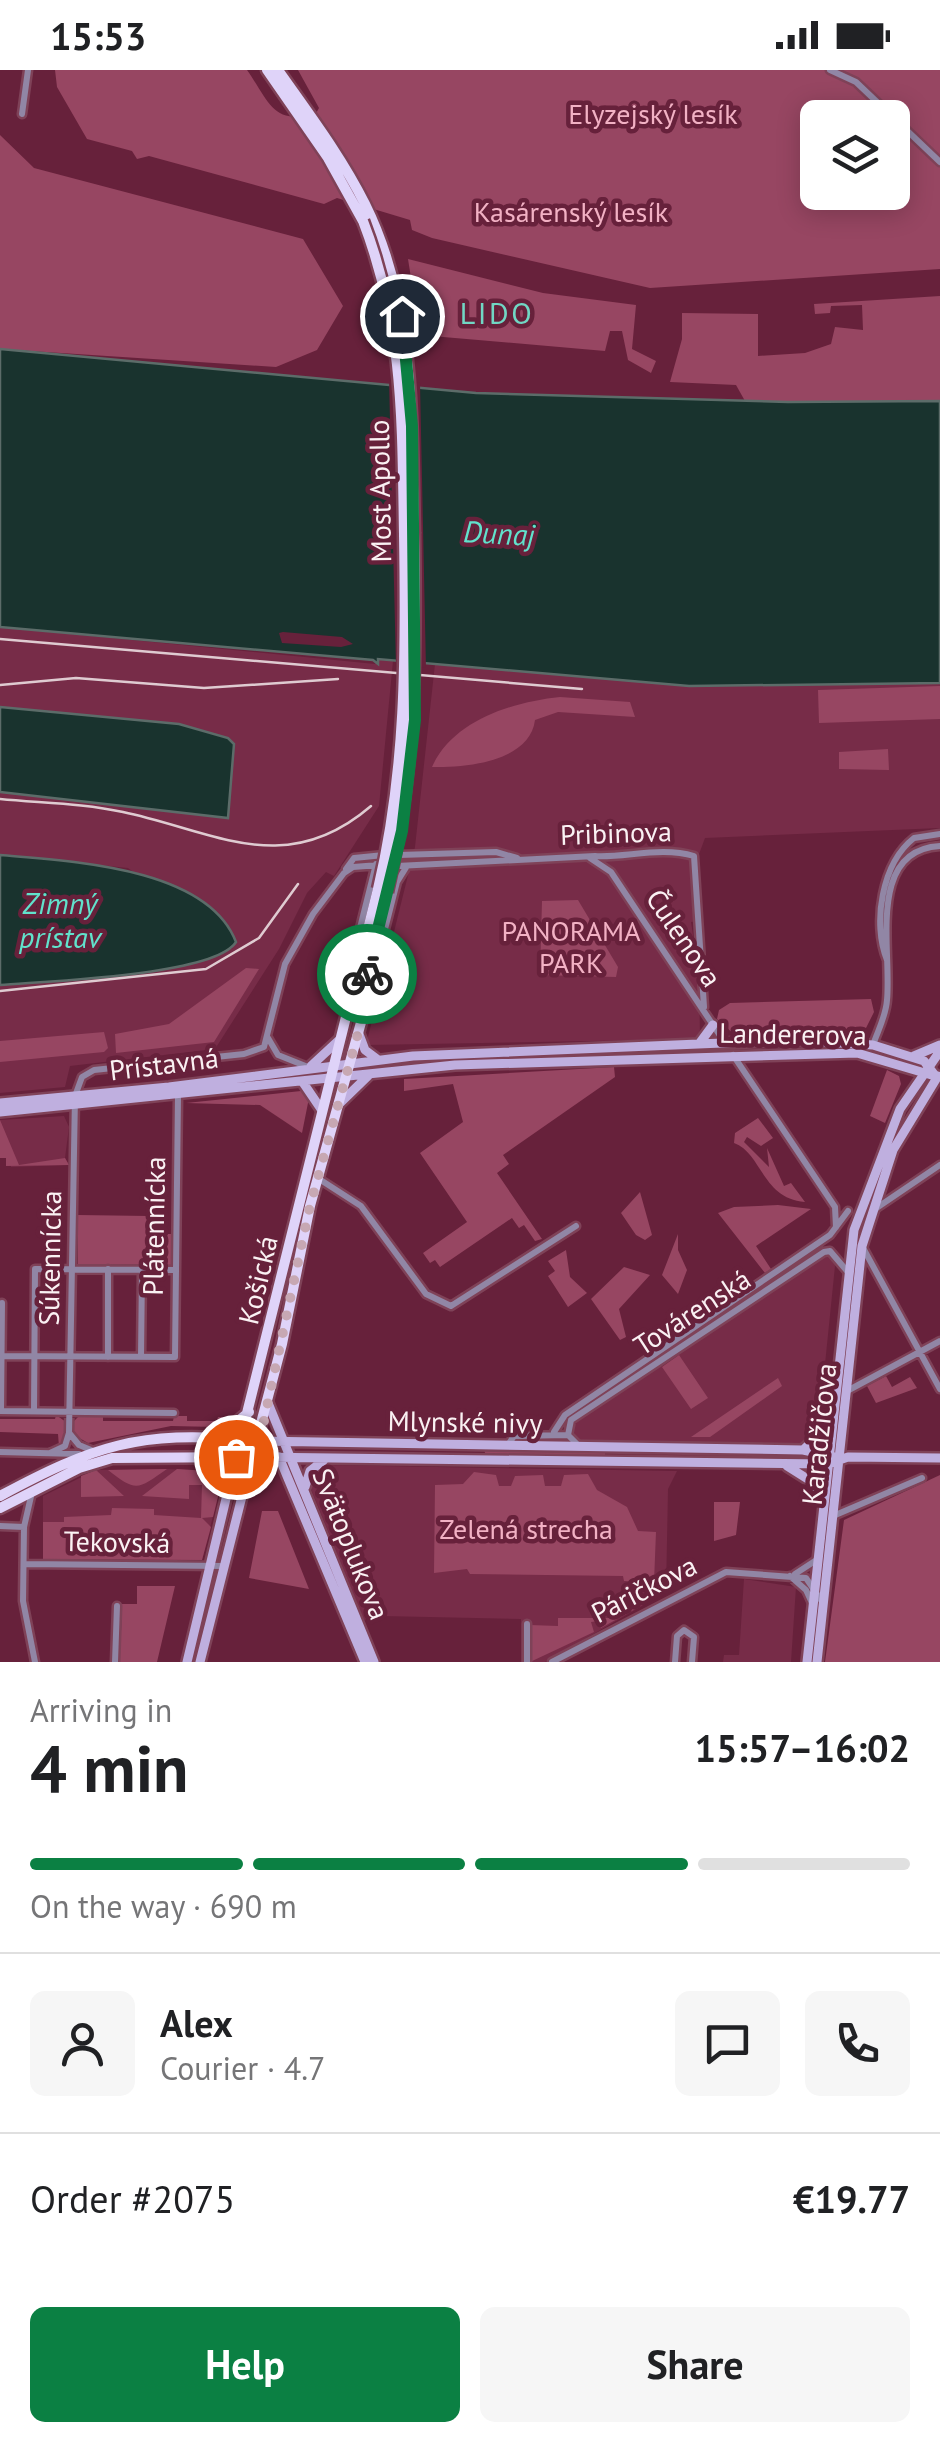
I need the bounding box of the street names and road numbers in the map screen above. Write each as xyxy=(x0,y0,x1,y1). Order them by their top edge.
street label: Most Apollo xyxy=(360,419,399,563)
street label: Pribinova xyxy=(560,812,672,853)
street label: Čulenova xyxy=(638,882,731,994)
street label: Landererova xyxy=(719,1014,867,1053)
street label: Prístavná xyxy=(107,1038,221,1089)
street label: Plátennícka xyxy=(134,1156,173,1296)
street label: Súkennícka xyxy=(30,1190,69,1326)
street label: Košická xyxy=(229,1232,286,1328)
street label: Továrenská xyxy=(626,1260,757,1363)
street label: Karadžičova xyxy=(793,1361,844,1507)
street label: Mlynské nivy xyxy=(387,1402,543,1441)
street label: Svätoplukova xyxy=(304,1463,399,1625)
street label: Tekovská xyxy=(63,1522,171,1561)
street label: Páričkova xyxy=(585,1546,703,1631)

